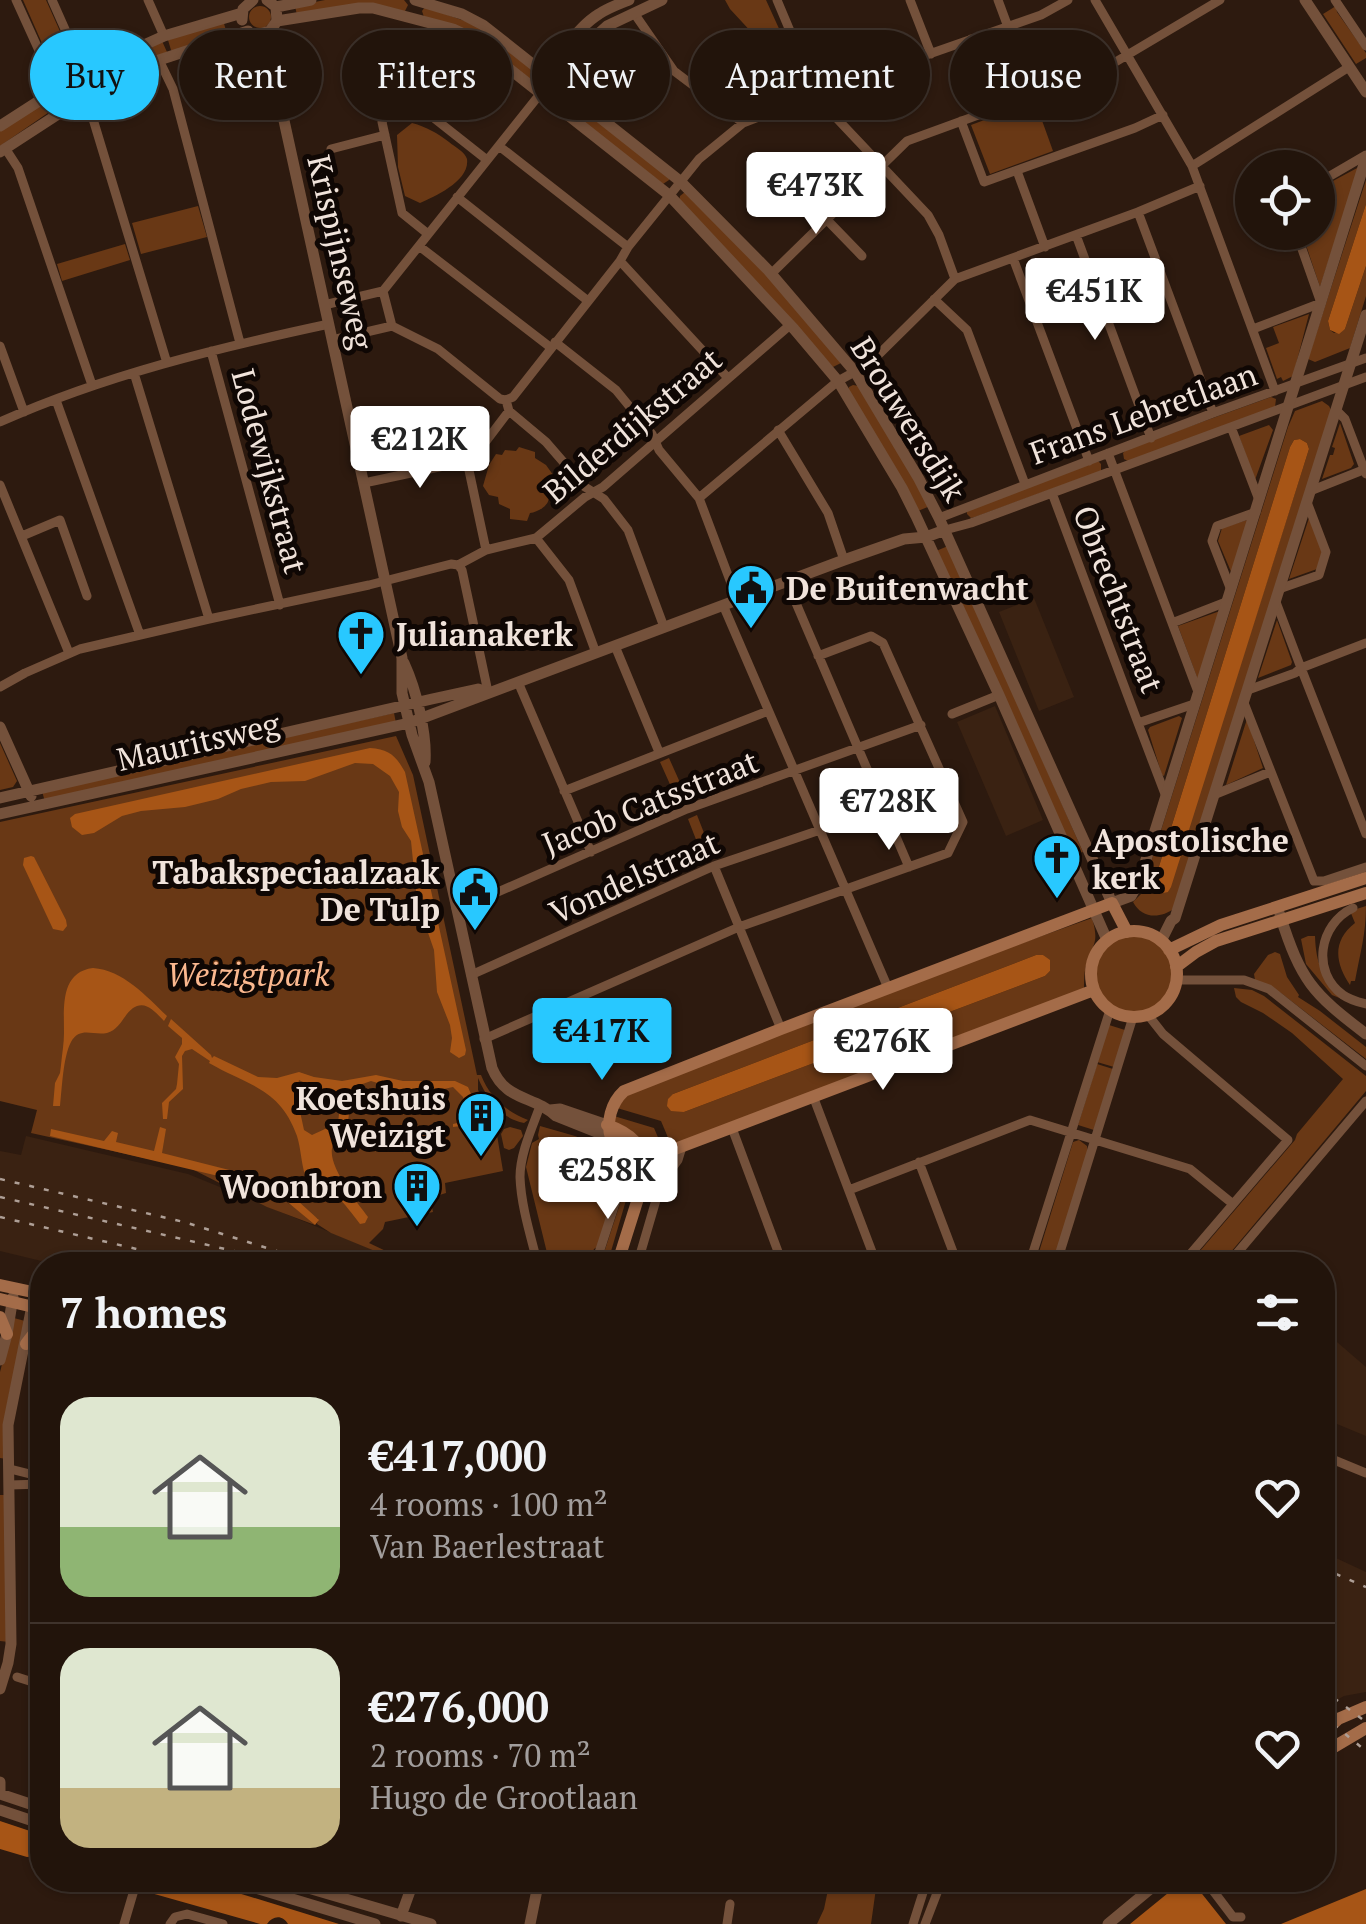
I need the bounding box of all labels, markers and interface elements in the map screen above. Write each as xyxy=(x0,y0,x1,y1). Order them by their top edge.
chip: Buy xyxy=(30,30,159,120)
chip: Rent xyxy=(179,30,322,120)
chip: Filters xyxy=(342,30,512,120)
chip: New xyxy=(532,30,670,120)
chip: Apartment xyxy=(690,30,930,120)
chip: House xyxy=(950,30,1117,120)
map controls xyxy=(1235,150,1335,250)
button: locate xyxy=(1235,150,1335,250)
street label: Krispijnseweg xyxy=(298,151,384,354)
pin: €473K xyxy=(746,152,886,237)
text: €473K xyxy=(768,163,864,205)
pin: €451K xyxy=(1025,258,1165,343)
text: €451K xyxy=(1047,269,1143,311)
street label: Brouwersdijk xyxy=(842,329,976,510)
street label: Bilderdijkstraat xyxy=(534,338,730,512)
street label: Frans Lebretlaan xyxy=(1024,352,1262,474)
street label: Lodewijkstraat xyxy=(223,364,317,578)
pin: €212K xyxy=(350,406,490,491)
text: €212K xyxy=(372,417,468,459)
street label: Obrechtstraat xyxy=(1064,499,1174,699)
public building icon: De Buitenwacht xyxy=(725,562,777,630)
place label: De Buitenwacht xyxy=(786,567,1029,609)
church icon: Julianakerk xyxy=(335,608,387,676)
place label: Julianakerk xyxy=(396,613,573,655)
street label: Mauritsweg xyxy=(113,702,285,780)
street label: Jacob Catsstraat xyxy=(536,740,764,864)
pin: €728K xyxy=(819,768,959,853)
text: €728K xyxy=(841,779,937,821)
place label: Apostolische kerk xyxy=(1092,819,1289,898)
street label: Vondelstraat xyxy=(543,821,725,933)
church icon: Apostolische kerk xyxy=(1031,832,1083,900)
place label: Tabakspeciaalzaak De Tulp xyxy=(152,851,440,930)
public building icon: Tabakspeciaalzaak De Tulp xyxy=(449,864,501,932)
park label: Weizigtpark xyxy=(166,953,330,995)
pin: €417K xyxy=(532,998,672,1083)
pin: €276K xyxy=(813,1008,953,1093)
text: €417K xyxy=(554,1009,650,1051)
text: €276K xyxy=(835,1019,931,1061)
place label: Koetshuis Weizigt xyxy=(296,1077,446,1156)
building icon: Koetshuis Weizigt xyxy=(455,1090,507,1158)
pin: €258K xyxy=(538,1137,678,1222)
text: €258K xyxy=(560,1148,656,1190)
building icon: Woonbron xyxy=(391,1160,443,1228)
place label: Woonbron xyxy=(221,1165,382,1207)
text: 7 homes xyxy=(60,1284,227,1340)
icon: filters xyxy=(1250,1285,1305,1340)
text: €417,000 xyxy=(370,1427,547,1483)
icon: home xyxy=(140,1437,260,1557)
icon: heart xyxy=(1250,1470,1305,1525)
text: 4 rooms · 100 m² xyxy=(370,1483,608,1525)
text: Van Baerlestraat xyxy=(370,1525,604,1567)
text: €276,000 xyxy=(370,1678,549,1734)
icon: home xyxy=(140,1688,260,1808)
icon: heart xyxy=(1250,1721,1305,1776)
text: 2 rooms · 70 m² xyxy=(370,1734,591,1776)
text: Hugo de Grootlaan xyxy=(370,1776,638,1818)

